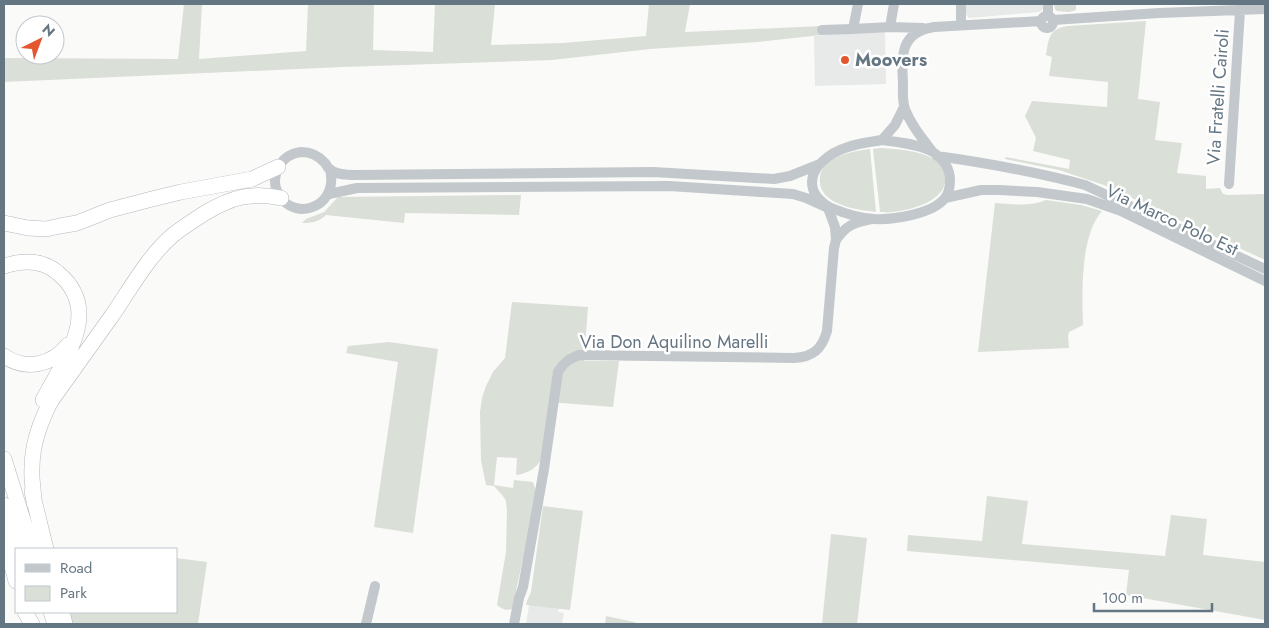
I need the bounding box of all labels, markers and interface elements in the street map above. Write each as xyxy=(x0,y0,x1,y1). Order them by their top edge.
north arrow xyxy=(15,15,65,65)
text: N xyxy=(38,19,60,41)
street label: Via Fratelli Cairoli xyxy=(1200,28,1236,166)
place label: Moovers xyxy=(855,47,927,73)
marker: Moovers xyxy=(839,54,851,66)
street label: Via Marco Polo Est xyxy=(1101,178,1243,262)
street label: Via Don Aquilino Marelli xyxy=(580,329,768,355)
legend xyxy=(15,548,178,613)
text: Road xyxy=(60,557,92,579)
scale bar xyxy=(1094,580,1212,612)
text: Park xyxy=(60,582,87,604)
text: 100 m xyxy=(1102,587,1143,609)

